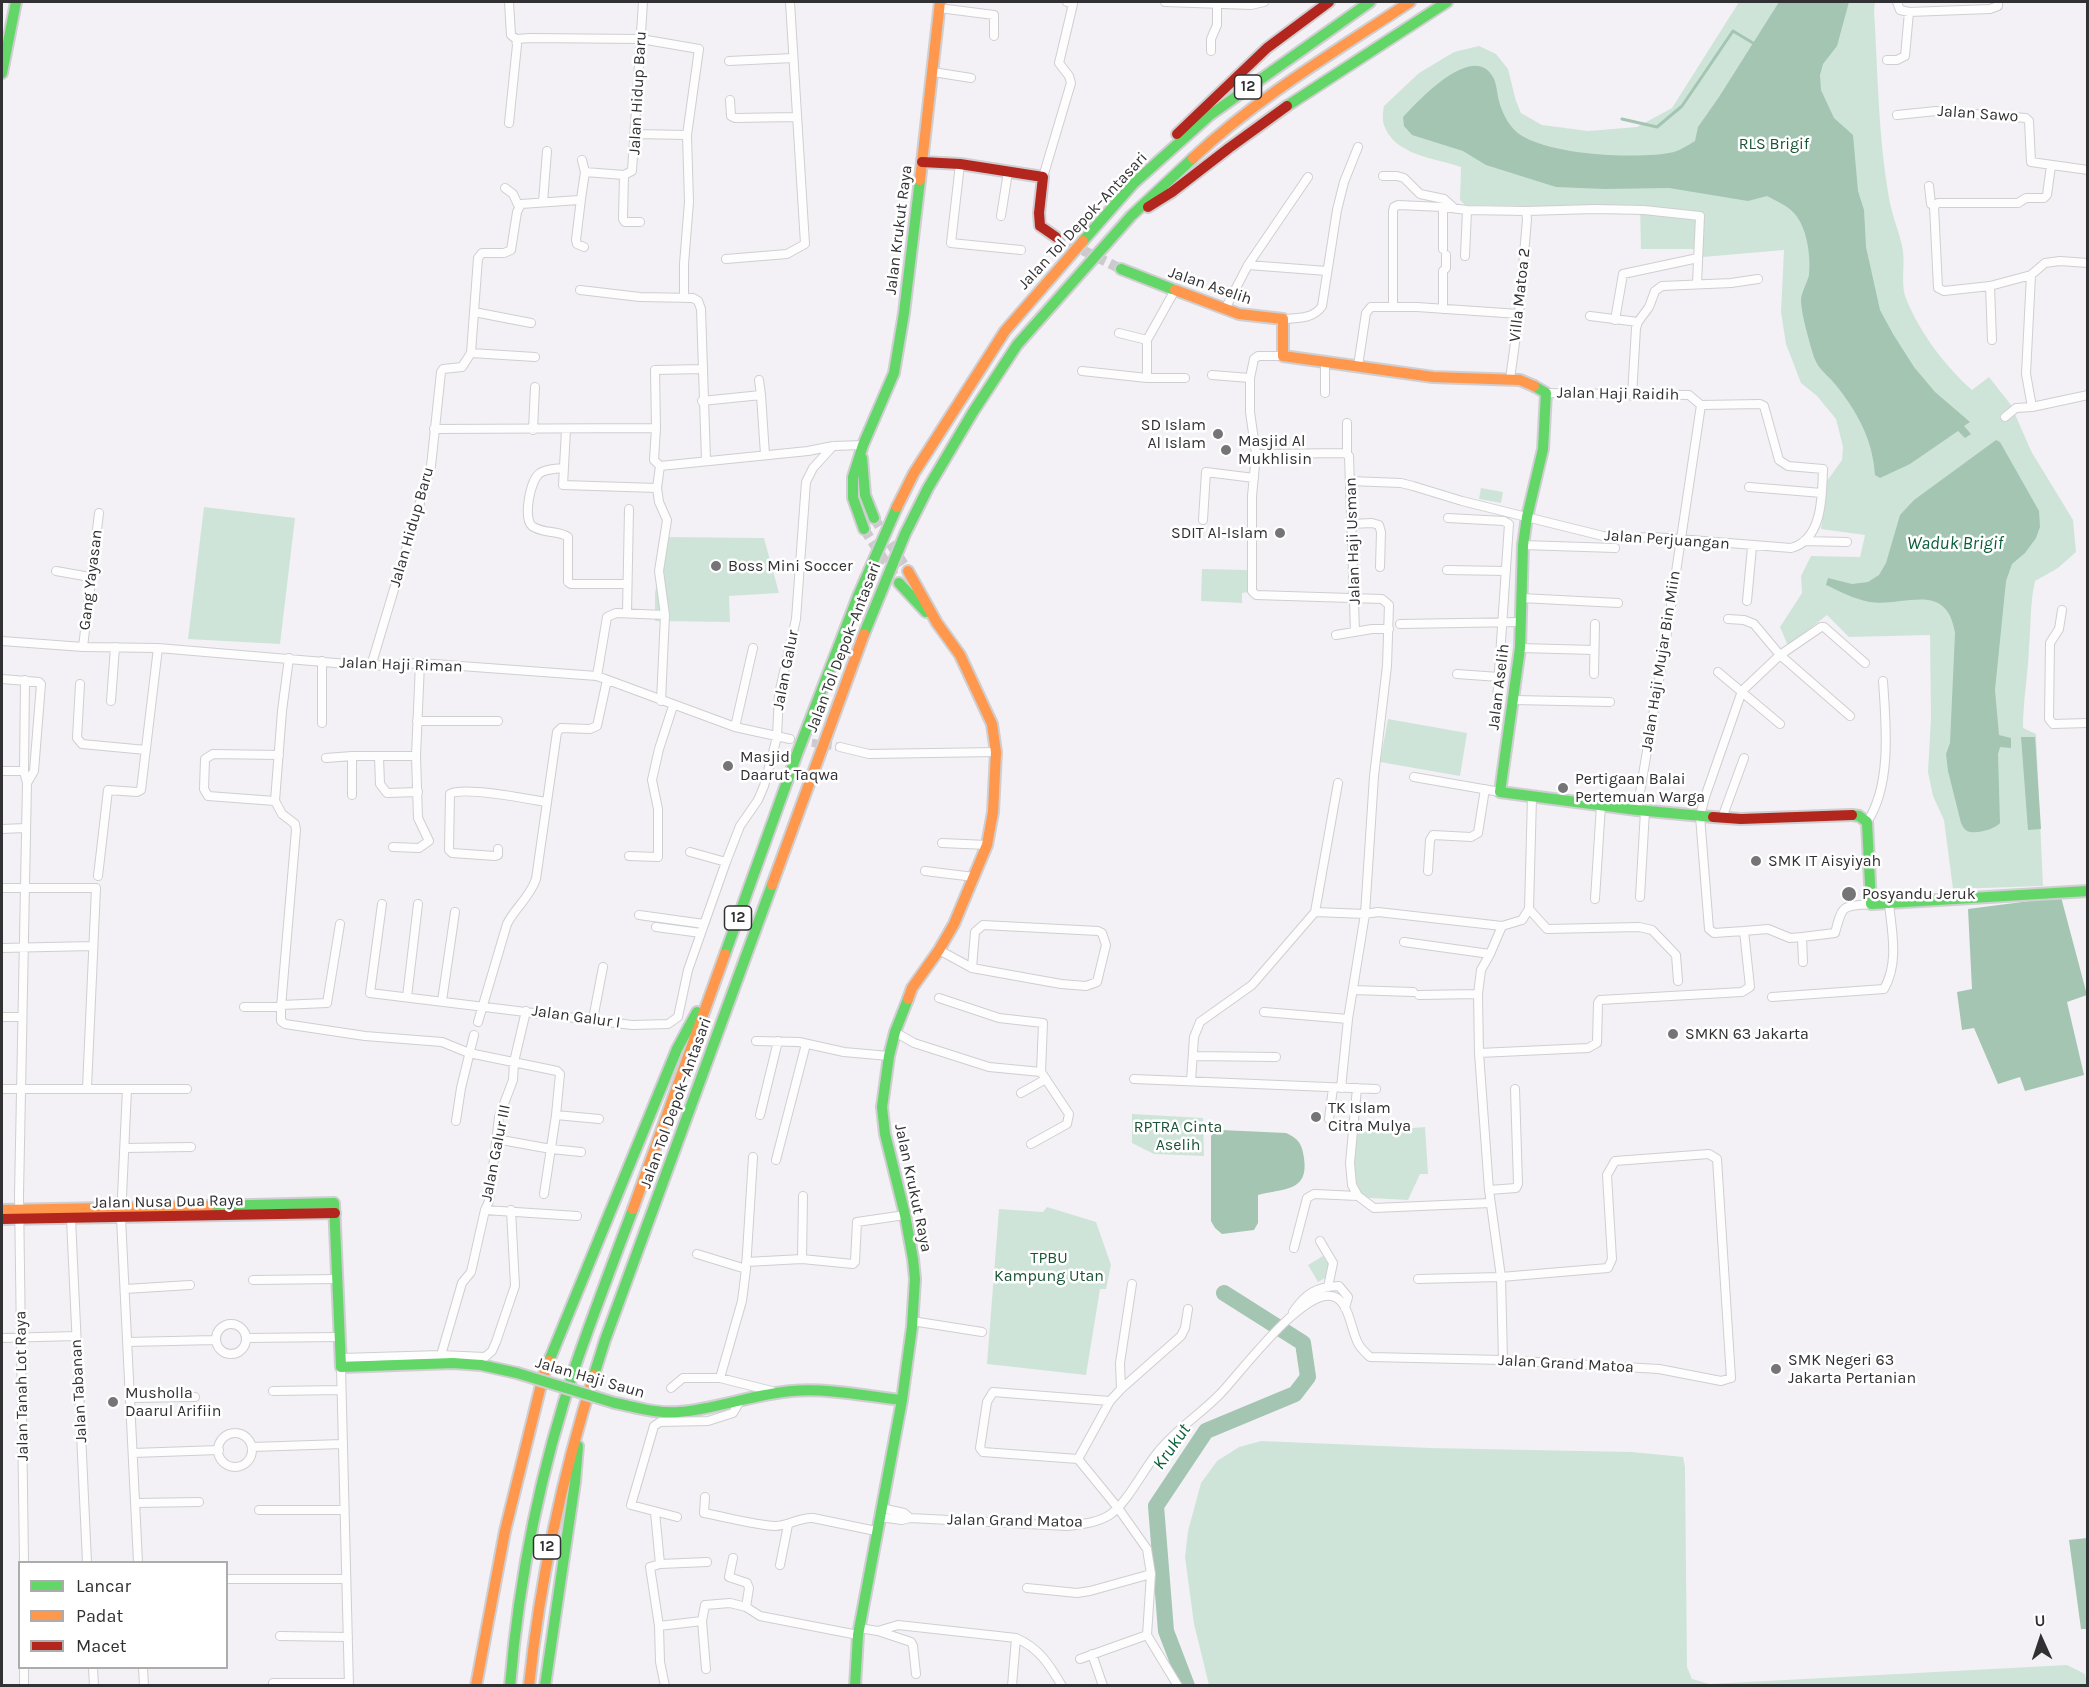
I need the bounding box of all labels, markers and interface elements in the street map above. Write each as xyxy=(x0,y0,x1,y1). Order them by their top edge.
street label: Jalan Hidup Baru xyxy=(625,31,651,155)
road number: 12 xyxy=(1234,75,1262,99)
street label: Jalan Sawo xyxy=(1937,102,2019,126)
park label: RLS Brigif xyxy=(1739,134,1809,154)
street label: Jalan Tol Depok–Antasari xyxy=(1014,148,1152,294)
street label: Jalan Krukut Raya xyxy=(882,164,916,296)
street label: Villa Matoa 2 xyxy=(1506,247,1534,343)
street label: Jalan Aselih xyxy=(1166,263,1254,309)
street label: Jalan Haji Raidih xyxy=(1557,383,1679,405)
place label: SD Islam Al Islam xyxy=(1141,415,1206,453)
marker: SD Islam Al Islam xyxy=(1211,427,1225,441)
place label: Masjid Al Mukhlisin xyxy=(1238,431,1312,469)
marker: Masjid Al Mukhlisin xyxy=(1219,443,1233,457)
street label: Jalan Hidup Baru xyxy=(386,465,438,589)
street label: Jalan Haji Usman xyxy=(1341,477,1365,605)
place label: SDIT Al-Islam xyxy=(1171,523,1268,543)
marker: SDIT Al-Islam xyxy=(1273,526,1287,540)
street label: Jalan Perjuangan xyxy=(1604,526,1730,554)
street label: Gang Yayasan xyxy=(75,529,107,631)
water label: Waduk Brigif xyxy=(1907,533,2003,555)
place label: Boss Mini Soccer xyxy=(728,556,853,576)
marker: Boss Mini Soccer xyxy=(709,559,723,573)
street label: Jalan Tol Depok–Antasari xyxy=(803,559,885,735)
street label: Jalan Haji Mujar Bin Miin xyxy=(1637,569,1685,753)
street label: Jalan Galur xyxy=(769,628,803,712)
street label: Jalan Aselih xyxy=(1484,643,1514,731)
street label: Jalan Haji Riman xyxy=(339,653,463,677)
place label: Masjid Daarut Taqwa xyxy=(740,747,839,785)
marker: Masjid Daarut Taqwa xyxy=(721,759,735,773)
place label: Pertigaan Balai Pertemuan Warga xyxy=(1575,769,1705,807)
marker: Pertigaan Balai Pertemuan Warga xyxy=(1556,781,1570,795)
place label: SMK IT Aisyiyah xyxy=(1768,851,1881,871)
marker: SMK IT Aisyiyah xyxy=(1749,854,1763,868)
place label: Posyandu Jeruk xyxy=(1862,884,1976,904)
marker: Posyandu Jeruk xyxy=(1840,885,1858,903)
road number: 12 xyxy=(724,906,752,930)
street label: Jalan Galur I xyxy=(530,1001,622,1033)
street label: Jalan Tol Depok–Antasari xyxy=(636,1015,716,1191)
place label: SMKN 63 Jakarta xyxy=(1685,1024,1809,1044)
marker: SMKN 63 Jakarta xyxy=(1666,1027,1680,1041)
place label: TK Islam Citra Mulya xyxy=(1328,1098,1411,1136)
street label: Jalan Galur III xyxy=(477,1103,515,1203)
marker: TK Islam Citra Mulya xyxy=(1309,1110,1323,1124)
park label: RPTRA Cinta Aselih xyxy=(1134,1117,1222,1155)
street label: Jalan Krukut Raya xyxy=(890,1122,936,1254)
street label: Jalan Nusa Dua Raya xyxy=(92,1191,244,1213)
park label: TPBU Kampung Utan xyxy=(994,1248,1104,1286)
street label: Jalan Tanah Lot Raya xyxy=(11,1311,33,1461)
street label: Jalan Tabanan xyxy=(67,1339,91,1443)
place label: SMK Negeri 63 Jakarta Pertanian xyxy=(1788,1350,1916,1388)
street label: Jalan Grand Matoa xyxy=(1498,1351,1634,1377)
street label: Jalan Haji Saun xyxy=(533,1353,647,1403)
marker: SMK Negeri 63 Jakarta Pertanian xyxy=(1769,1362,1783,1376)
place label: Musholla Daarul Arifiin xyxy=(125,1383,221,1421)
marker: Musholla Daarul Arifiin xyxy=(106,1395,120,1409)
water label: Krukut xyxy=(1149,1420,1195,1474)
street label: Jalan Grand Matoa xyxy=(947,1510,1083,1532)
road number: 12 xyxy=(534,1535,560,1559)
legend xyxy=(18,1561,228,1669)
text: Lancar xyxy=(76,1575,131,1597)
text: Padat xyxy=(76,1605,123,1627)
north arrow xyxy=(2011,1609,2071,1669)
text: U xyxy=(2034,1611,2046,1630)
text: Macet xyxy=(76,1635,126,1657)

